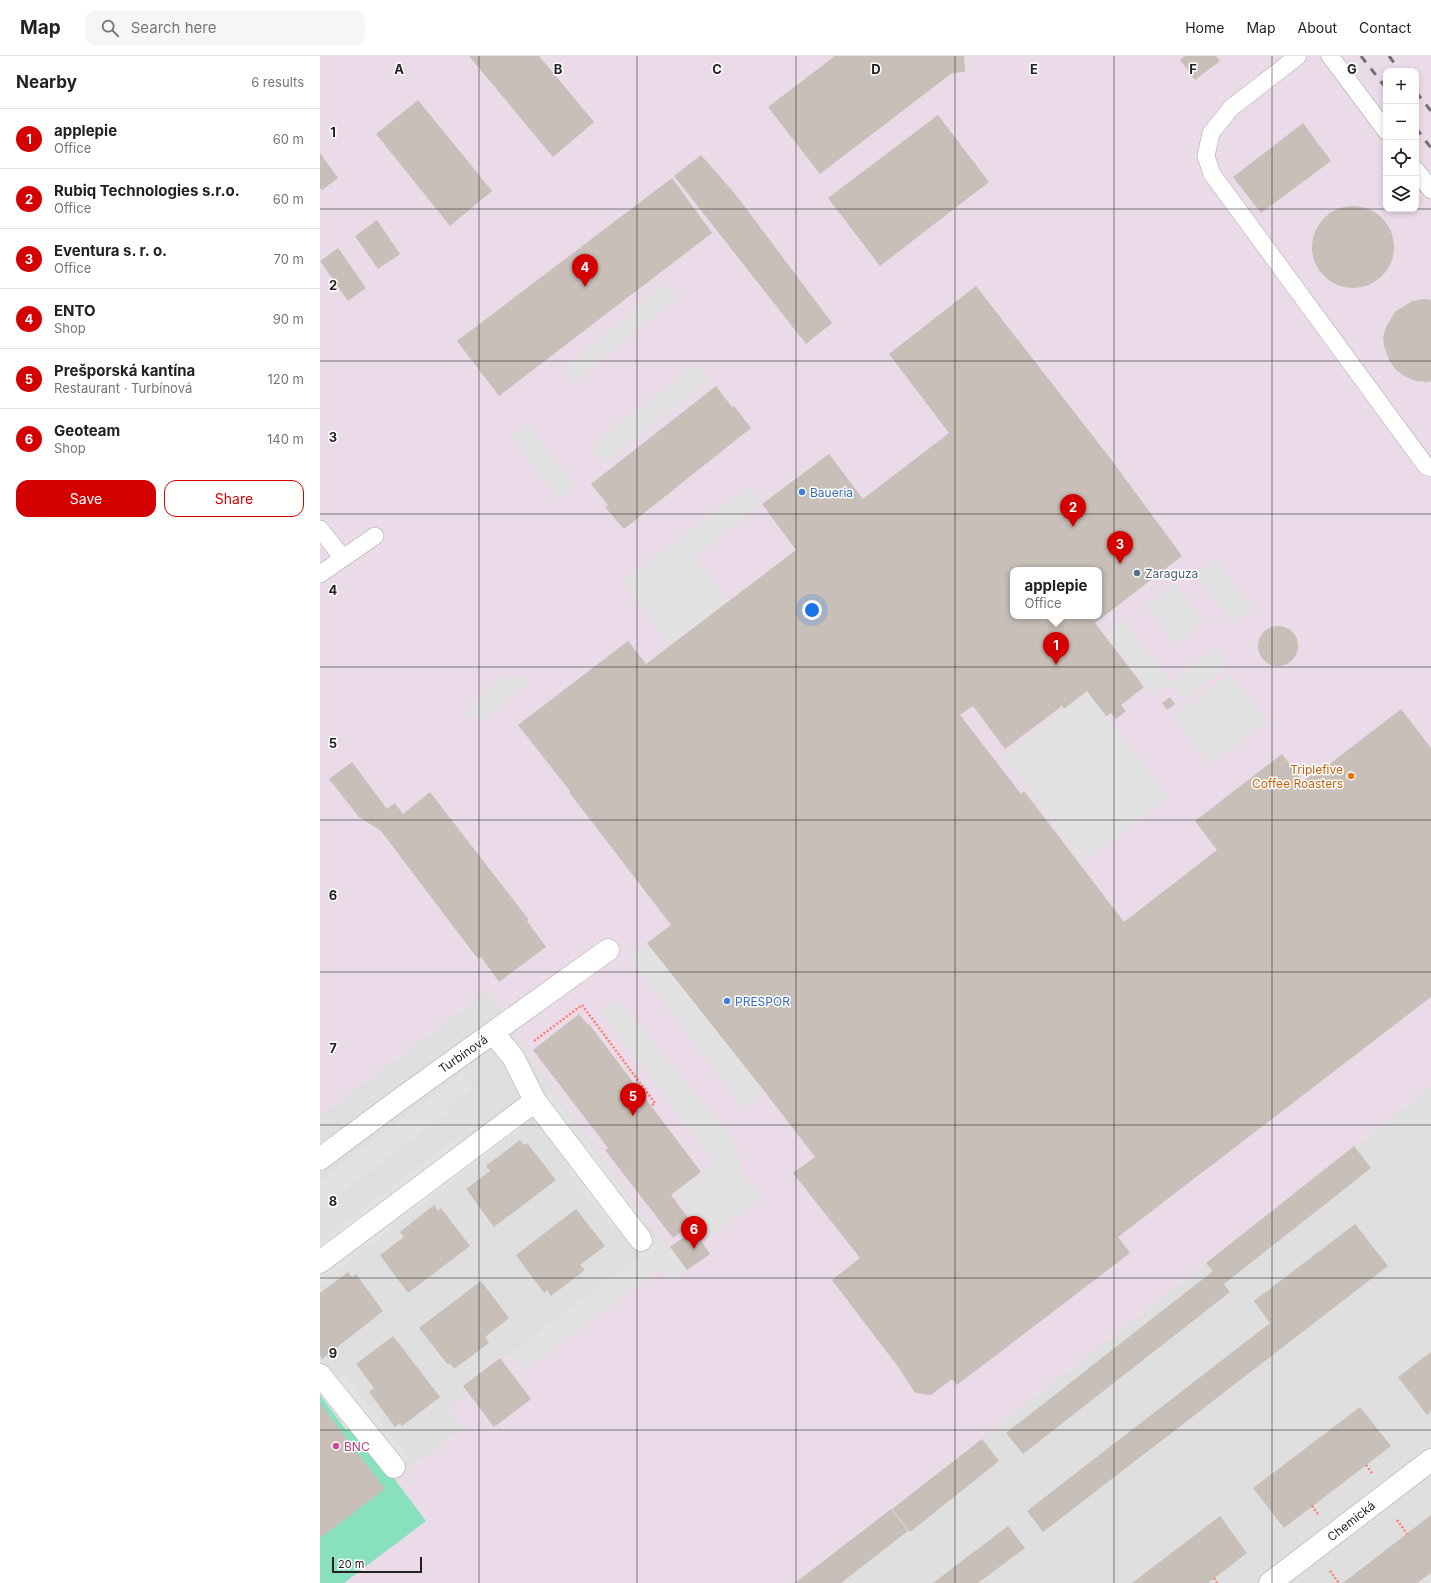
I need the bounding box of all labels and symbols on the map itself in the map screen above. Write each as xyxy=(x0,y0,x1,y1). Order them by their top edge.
text: A xyxy=(394,61,404,77)
text: B xyxy=(554,61,563,77)
text: C xyxy=(712,61,722,77)
text: D xyxy=(871,61,881,77)
text: E xyxy=(1030,61,1038,77)
text: F xyxy=(1189,61,1197,77)
text: G xyxy=(1347,61,1357,77)
text: 1 xyxy=(330,124,336,140)
pin: 4 xyxy=(572,254,598,287)
text: 2 xyxy=(329,277,337,293)
text: 3 xyxy=(329,429,337,445)
place label: Baueria xyxy=(810,485,853,500)
marker: Baueria xyxy=(797,487,807,497)
pin: 2 xyxy=(1060,494,1086,527)
pin: 3 xyxy=(1107,531,1133,564)
place label: Zaraguza xyxy=(1145,566,1198,581)
marker: Zaraguza xyxy=(1132,568,1142,578)
text: 4 xyxy=(329,582,338,598)
your location xyxy=(802,600,822,620)
pin: 1 xyxy=(1043,632,1069,665)
text: 5 xyxy=(329,735,337,751)
place label: Triplefive Coffee Roasters xyxy=(1252,762,1343,791)
marker: Triplefive Coffee Roasters xyxy=(1346,771,1356,781)
text: 6 xyxy=(329,887,337,903)
place label: PRESPOR xyxy=(735,994,790,1009)
marker: PRESPOR xyxy=(722,996,732,1006)
street label: Turbínová xyxy=(436,1032,490,1076)
text: 7 xyxy=(329,1040,337,1056)
pin: 5 xyxy=(620,1083,646,1116)
text: 8 xyxy=(329,1193,337,1209)
pin: 6 xyxy=(681,1216,707,1249)
text: 9 xyxy=(329,1345,337,1361)
place label: BNC xyxy=(344,1439,370,1454)
marker: BNC xyxy=(331,1441,341,1451)
street label: Chemická xyxy=(1324,1498,1378,1544)
scale bar xyxy=(332,1555,422,1574)

